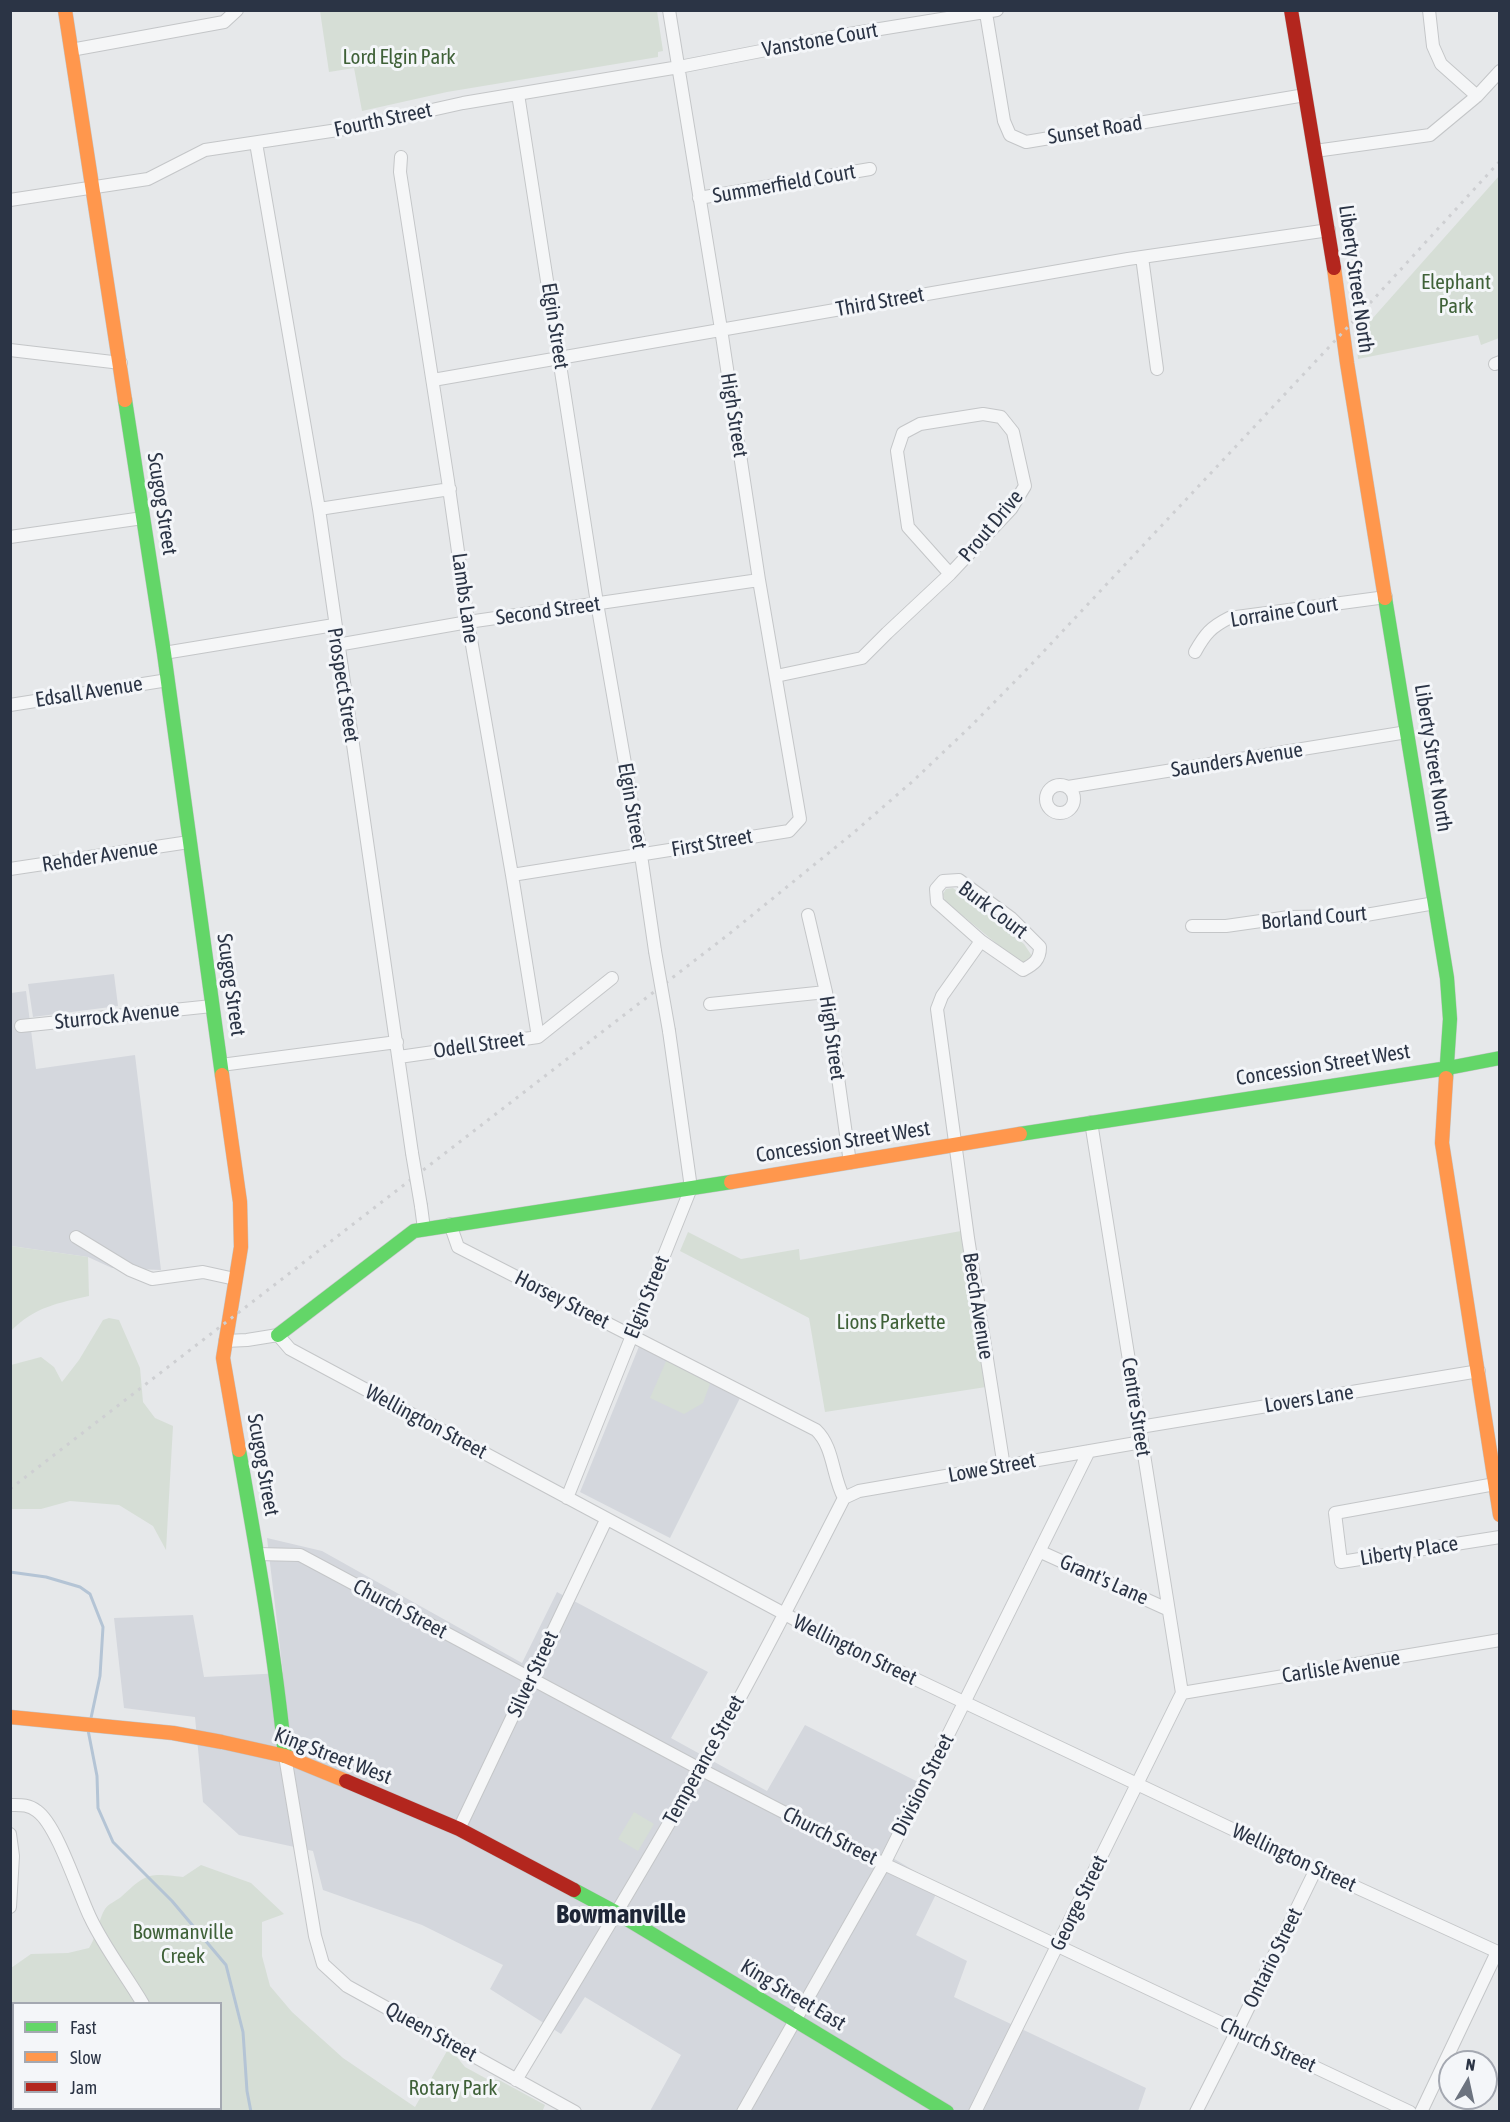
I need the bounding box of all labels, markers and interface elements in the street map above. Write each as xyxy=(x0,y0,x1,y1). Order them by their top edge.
street label: Vanstone Court xyxy=(760,17,880,63)
park label: Lord Elgin Park xyxy=(342,44,456,70)
street label: Fourth Street xyxy=(332,97,434,143)
street label: Sunset Road xyxy=(1046,110,1144,150)
street label: Summerfield Court xyxy=(711,159,857,209)
street label: Liberty Street North xyxy=(1333,203,1379,355)
park label: Elephant Park xyxy=(1421,269,1491,319)
street label: Elgin Street xyxy=(536,281,574,371)
street label: Third Street xyxy=(834,282,926,322)
street label: High Street xyxy=(715,371,753,459)
street label: Scugog Street xyxy=(141,451,183,557)
street label: Prout Drive xyxy=(954,485,1028,567)
street label: Lambs Lane xyxy=(446,551,484,645)
street label: Second Street xyxy=(494,591,602,631)
street label: Lorraine Court xyxy=(1228,591,1340,633)
street label: Prospect Street xyxy=(321,626,365,744)
street label: Edsall Avenue xyxy=(34,671,144,713)
street label: Liberty Street North xyxy=(1409,682,1457,834)
street label: Saunders Avenue xyxy=(1169,737,1305,783)
street label: Elgin Street xyxy=(612,761,652,851)
street label: First Street xyxy=(669,823,755,863)
street label: Rehder Avenue xyxy=(40,834,160,878)
street label: Burk Court xyxy=(954,876,1032,944)
street label: Borland Court xyxy=(1260,901,1368,935)
street label: Scugog Street xyxy=(211,932,251,1038)
street label: High Street xyxy=(814,994,850,1082)
street label: Sturrock Avenue xyxy=(53,997,181,1035)
street label: Odell Street xyxy=(432,1026,526,1064)
street label: Concession Street West xyxy=(1234,1039,1412,1091)
street label: Concession Street West xyxy=(754,1116,932,1168)
street label: Beech Avenue xyxy=(957,1251,999,1361)
street label: Elgin Street xyxy=(619,1252,675,1342)
street label: Horsey Street xyxy=(511,1265,613,1335)
park label: Lions Parkette xyxy=(837,1309,945,1335)
street label: Centre Street xyxy=(1116,1356,1156,1458)
street label: Wellington Street xyxy=(361,1379,491,1465)
street label: Lovers Lane xyxy=(1263,1380,1355,1418)
street label: Scugog Street xyxy=(242,1412,284,1518)
street label: Lowe Street xyxy=(946,1448,1038,1488)
street label: Liberty Place xyxy=(1358,1531,1460,1571)
street label: Grant's Lane xyxy=(1056,1549,1152,1611)
street label: Church Street xyxy=(349,1574,451,1644)
street label: Wellington Street xyxy=(789,1609,921,1691)
street label: Silver Street xyxy=(502,1627,564,1721)
street label: Carlisle Avenue xyxy=(1280,1645,1402,1689)
street label: Temperance Street xyxy=(658,1691,750,1829)
street label: King Street West xyxy=(271,1722,395,1790)
street label: Division Street xyxy=(887,1730,959,1840)
street label: Church Street xyxy=(778,1801,882,1871)
street label: Wellington Street xyxy=(1228,1818,1360,1898)
street label: George Street xyxy=(1045,1851,1113,1955)
district label: Bowmanville xyxy=(556,1898,686,1930)
street label: Ontario Street xyxy=(1238,1904,1308,2012)
park label: Bowmanville Creek xyxy=(132,1919,234,1969)
street label: King Street East xyxy=(736,1954,850,2036)
street label: Queen Street xyxy=(381,1997,481,2067)
legend xyxy=(12,2002,222,2110)
street label: Church Street xyxy=(1216,2012,1320,2078)
text: Fast xyxy=(70,2017,97,2038)
text: Slow xyxy=(70,2047,101,2068)
north arrow xyxy=(1438,2050,1498,2110)
text: N xyxy=(1464,2055,1477,2074)
park label: Rotary Park xyxy=(409,2075,497,2101)
text: Jam xyxy=(70,2077,97,2098)

